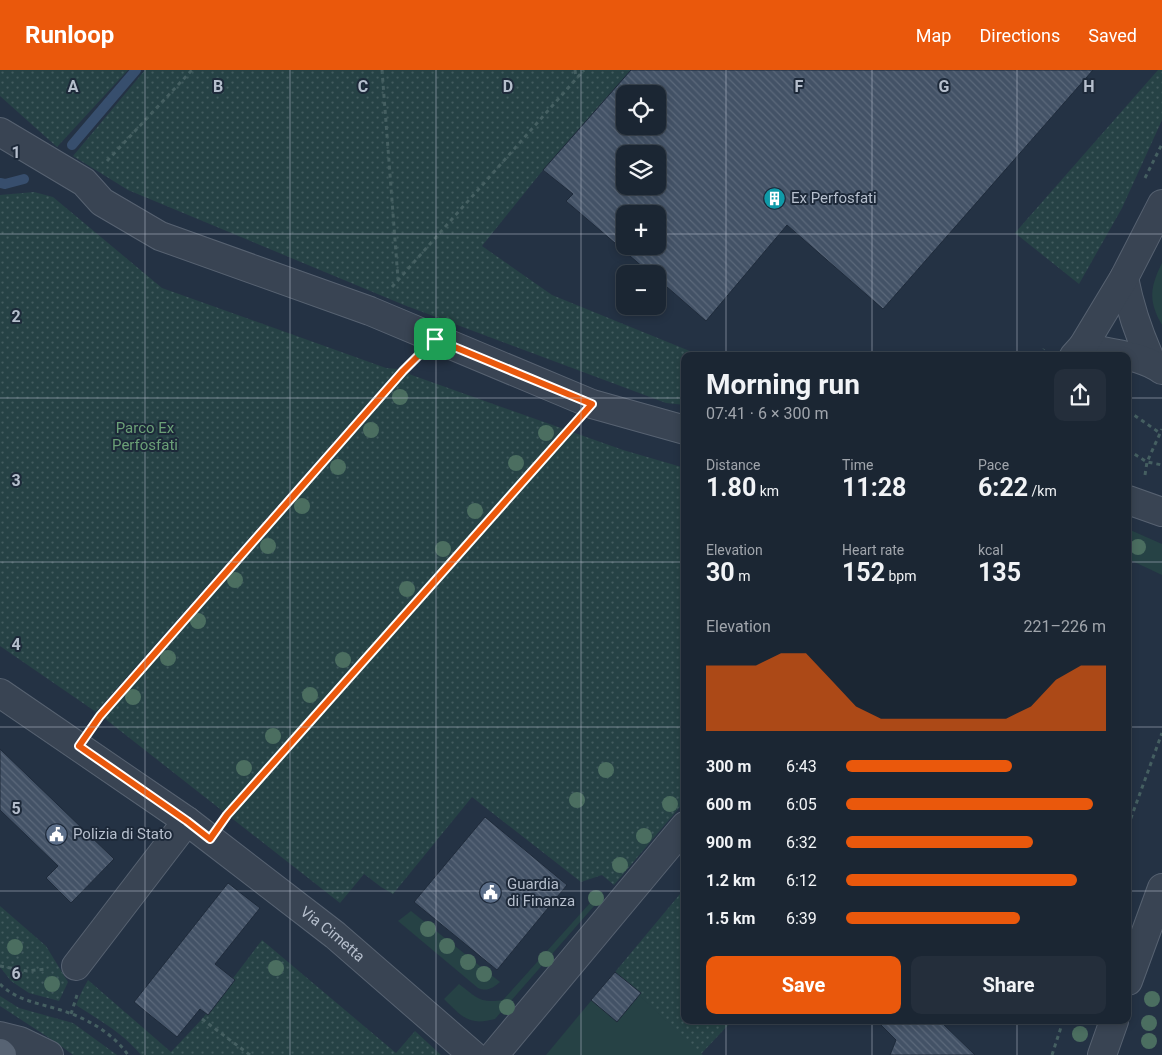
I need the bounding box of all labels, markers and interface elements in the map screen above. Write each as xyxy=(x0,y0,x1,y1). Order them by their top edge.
text: Runloop xyxy=(25,21,114,49)
text: Map xyxy=(916,25,951,46)
text: Directions xyxy=(979,25,1060,46)
text: Saved xyxy=(1088,25,1137,46)
text: A xyxy=(68,77,79,96)
text: B xyxy=(213,77,223,96)
text: C xyxy=(358,77,368,96)
text: D xyxy=(503,77,513,96)
text: F xyxy=(795,77,804,96)
text: G xyxy=(939,77,950,96)
text: H xyxy=(1083,77,1095,96)
map controls xyxy=(616,85,666,315)
button: locate xyxy=(616,85,666,135)
text: 1 xyxy=(11,143,21,162)
button: layers xyxy=(616,145,666,195)
building icon: Ex Perfosfati xyxy=(763,186,787,210)
place label: Ex Perfosfati xyxy=(791,189,877,207)
button: + xyxy=(616,205,666,255)
button: − xyxy=(616,265,666,315)
text: 2 xyxy=(11,307,21,326)
pin xyxy=(414,318,456,360)
icon: arrive xyxy=(421,325,449,353)
text: Morning run xyxy=(706,368,860,401)
button: share xyxy=(1054,369,1106,421)
text: 07:41 · 6 × 300 m xyxy=(706,404,828,423)
park label: Parco Ex Perfosfati xyxy=(112,419,178,454)
text: Distance xyxy=(706,457,761,473)
text: Time xyxy=(842,457,873,473)
text: Pace xyxy=(978,457,1009,473)
text: 3 xyxy=(11,471,21,490)
text: 1.80 xyxy=(706,473,756,502)
text: 11:28 xyxy=(842,473,906,502)
text: 6:22 xyxy=(978,473,1028,502)
text: km xyxy=(756,483,779,499)
text: /km xyxy=(1028,483,1057,499)
text: Elevation xyxy=(706,542,763,558)
text: Heart rate xyxy=(842,542,904,558)
text: kcal xyxy=(978,542,1003,558)
text: 30 xyxy=(706,558,735,587)
text: 152 xyxy=(842,558,885,587)
text: 135 xyxy=(978,558,1021,587)
text: m xyxy=(735,568,750,584)
text: bpm xyxy=(885,568,917,584)
text: Elevation xyxy=(706,617,771,636)
text: 221–226 m xyxy=(1024,617,1106,636)
text: 4 xyxy=(11,635,21,654)
text: 300 m xyxy=(706,757,751,776)
text: 6:43 xyxy=(786,757,817,776)
text: 600 m xyxy=(706,795,751,814)
text: 6:05 xyxy=(786,795,817,814)
text: 5 xyxy=(11,799,21,818)
public building icon: Polizia di Stato xyxy=(45,822,69,846)
place label: Polizia di Stato xyxy=(73,825,172,843)
text: 900 m xyxy=(706,833,751,852)
text: 6:32 xyxy=(786,833,817,852)
text: 1.2 km xyxy=(706,871,755,890)
text: 6:12 xyxy=(786,871,817,890)
place label: Guardia di Finanza xyxy=(507,875,575,910)
public building icon: Guardia di Finanza xyxy=(479,881,503,905)
street label: Via Cimetta xyxy=(297,903,368,966)
text: 1.5 km xyxy=(706,909,755,928)
text: 6:39 xyxy=(786,909,817,928)
button: Save xyxy=(706,956,901,1014)
button: Share xyxy=(911,956,1106,1014)
text: 6 xyxy=(11,964,21,983)

